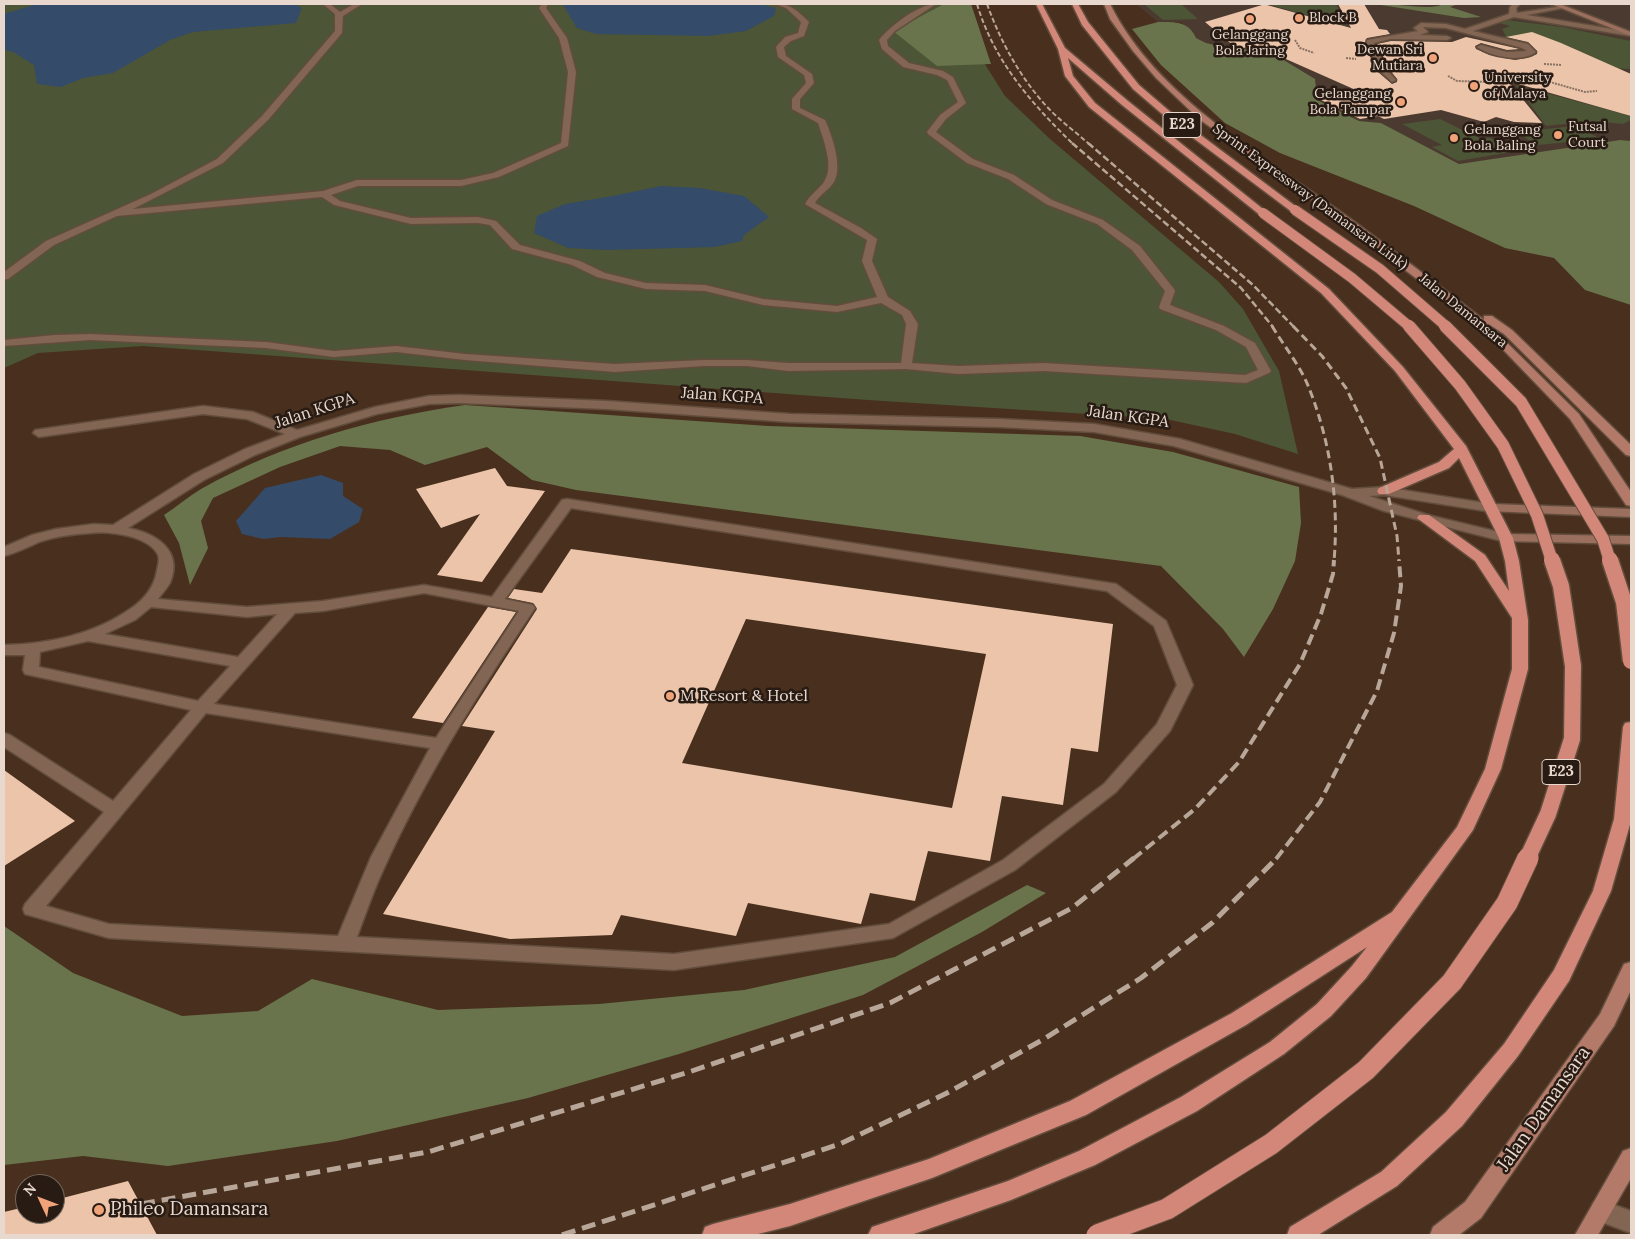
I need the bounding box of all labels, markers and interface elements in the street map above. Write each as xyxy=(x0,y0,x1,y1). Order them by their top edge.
place label: Block B xyxy=(1309,10,1357,26)
marker: Block B xyxy=(1293,12,1305,24)
marker: Gelanggang Bola Jaring xyxy=(1244,13,1256,25)
place label: Gelanggang Bola Jaring xyxy=(1212,27,1288,59)
place label: Dewan Sri Mutiara xyxy=(1357,42,1423,74)
marker: Dewan Sri Mutiara xyxy=(1427,52,1439,64)
place label: University of Malaya xyxy=(1484,70,1551,102)
marker: University of Malaya xyxy=(1468,80,1480,92)
place label: Gelanggang Bola Tampar xyxy=(1309,86,1391,118)
marker: Gelanggang Bola Tampar xyxy=(1395,96,1407,108)
road number: E23 xyxy=(1163,112,1201,138)
place label: Futsal Court xyxy=(1568,119,1607,152)
street label: Sprint Expressway (Damansara Link) xyxy=(1209,121,1411,273)
place label: Gelanggang Bola Baling xyxy=(1464,122,1541,154)
marker: Futsal Court xyxy=(1552,129,1564,141)
marker: Gelanggang Bola Baling xyxy=(1448,132,1460,144)
street label: Jalan Damansara xyxy=(1416,270,1510,352)
street label: Jalan KGPA xyxy=(680,384,764,408)
street label: Jalan KGPA xyxy=(273,389,357,433)
street label: Jalan KGPA xyxy=(1086,402,1170,432)
place label: M Resort & Hotel xyxy=(680,686,808,706)
marker: M Resort & Hotel xyxy=(664,690,676,702)
road number: E23 xyxy=(1542,760,1580,784)
street label: Jalan Damansara xyxy=(1493,1042,1595,1176)
north arrow xyxy=(15,1174,65,1224)
text: N xyxy=(19,1179,40,1200)
place label: Phileo Damansara xyxy=(110,1199,268,1221)
marker: Phileo Damansara xyxy=(92,1203,106,1217)

